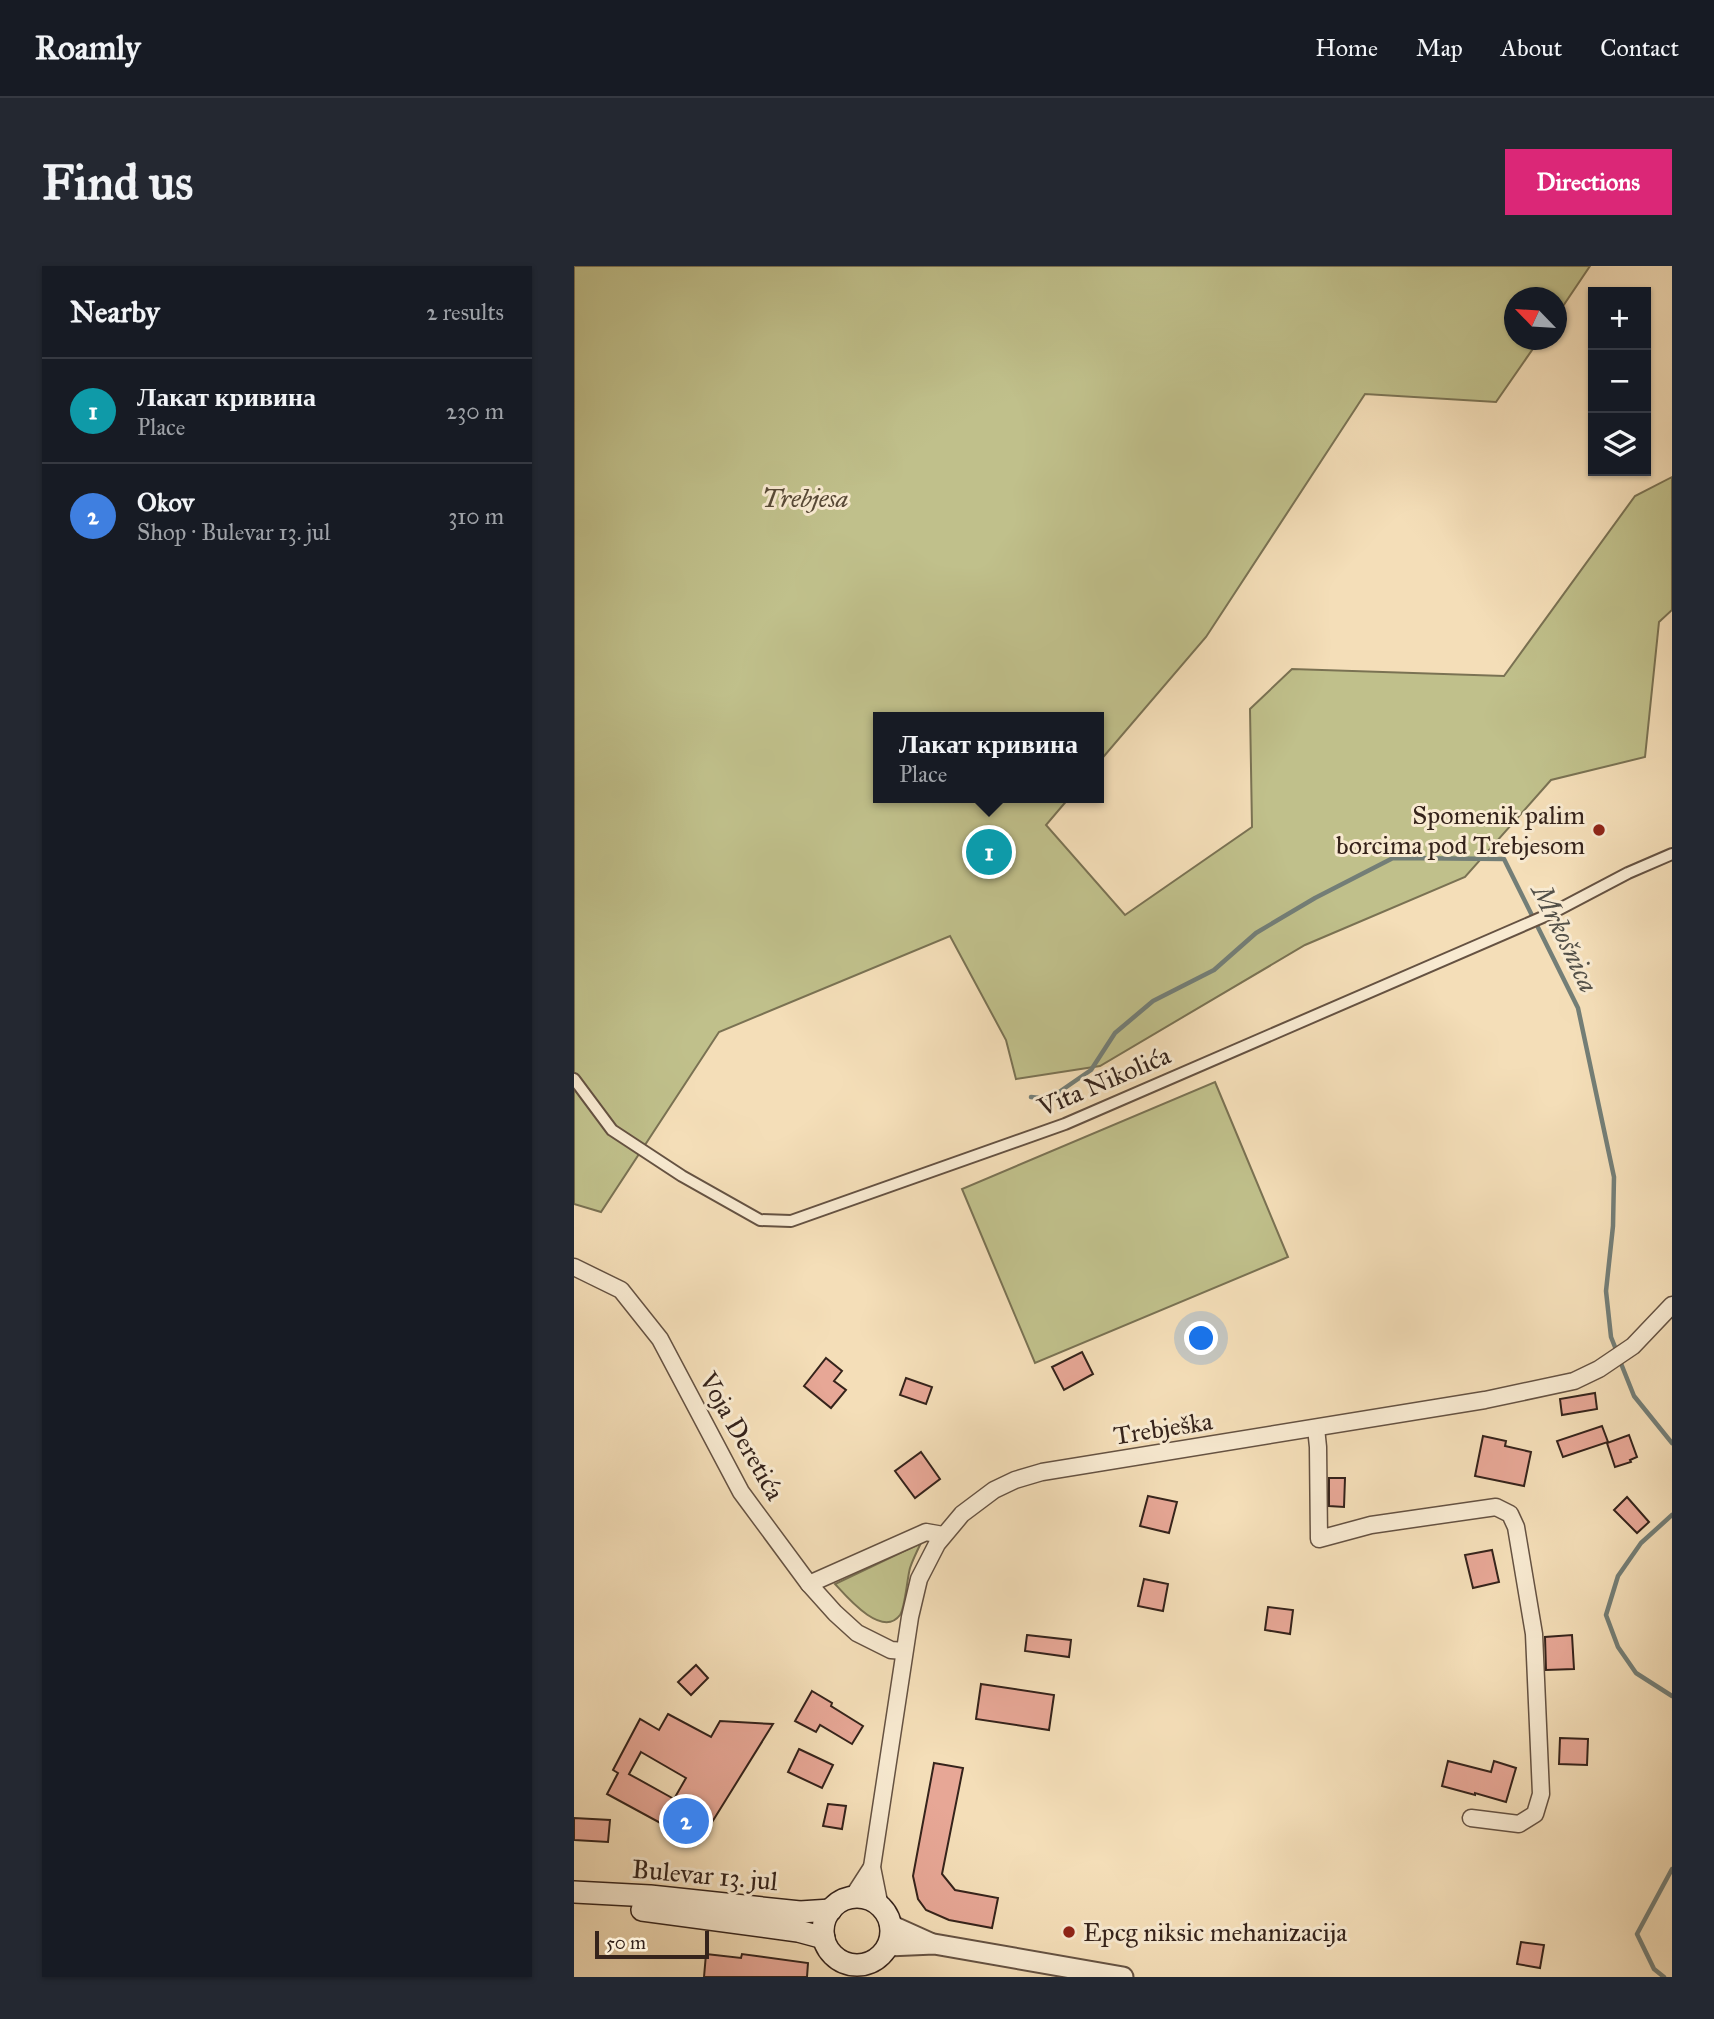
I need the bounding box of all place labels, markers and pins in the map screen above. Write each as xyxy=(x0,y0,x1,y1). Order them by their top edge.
place label: Spomenik palim borcima pod Trebjesom xyxy=(1336,799,1585,861)
marker: Spomenik palim borcima pod Trebjesom xyxy=(1591,822,1607,838)
pin: 1 xyxy=(966,826,1012,878)
pin: 2 xyxy=(663,1795,709,1847)
place label: Epcg niksic mehanizacija xyxy=(1083,1916,1347,1948)
marker: Epcg niksic mehanizacija xyxy=(1061,1924,1077,1940)

